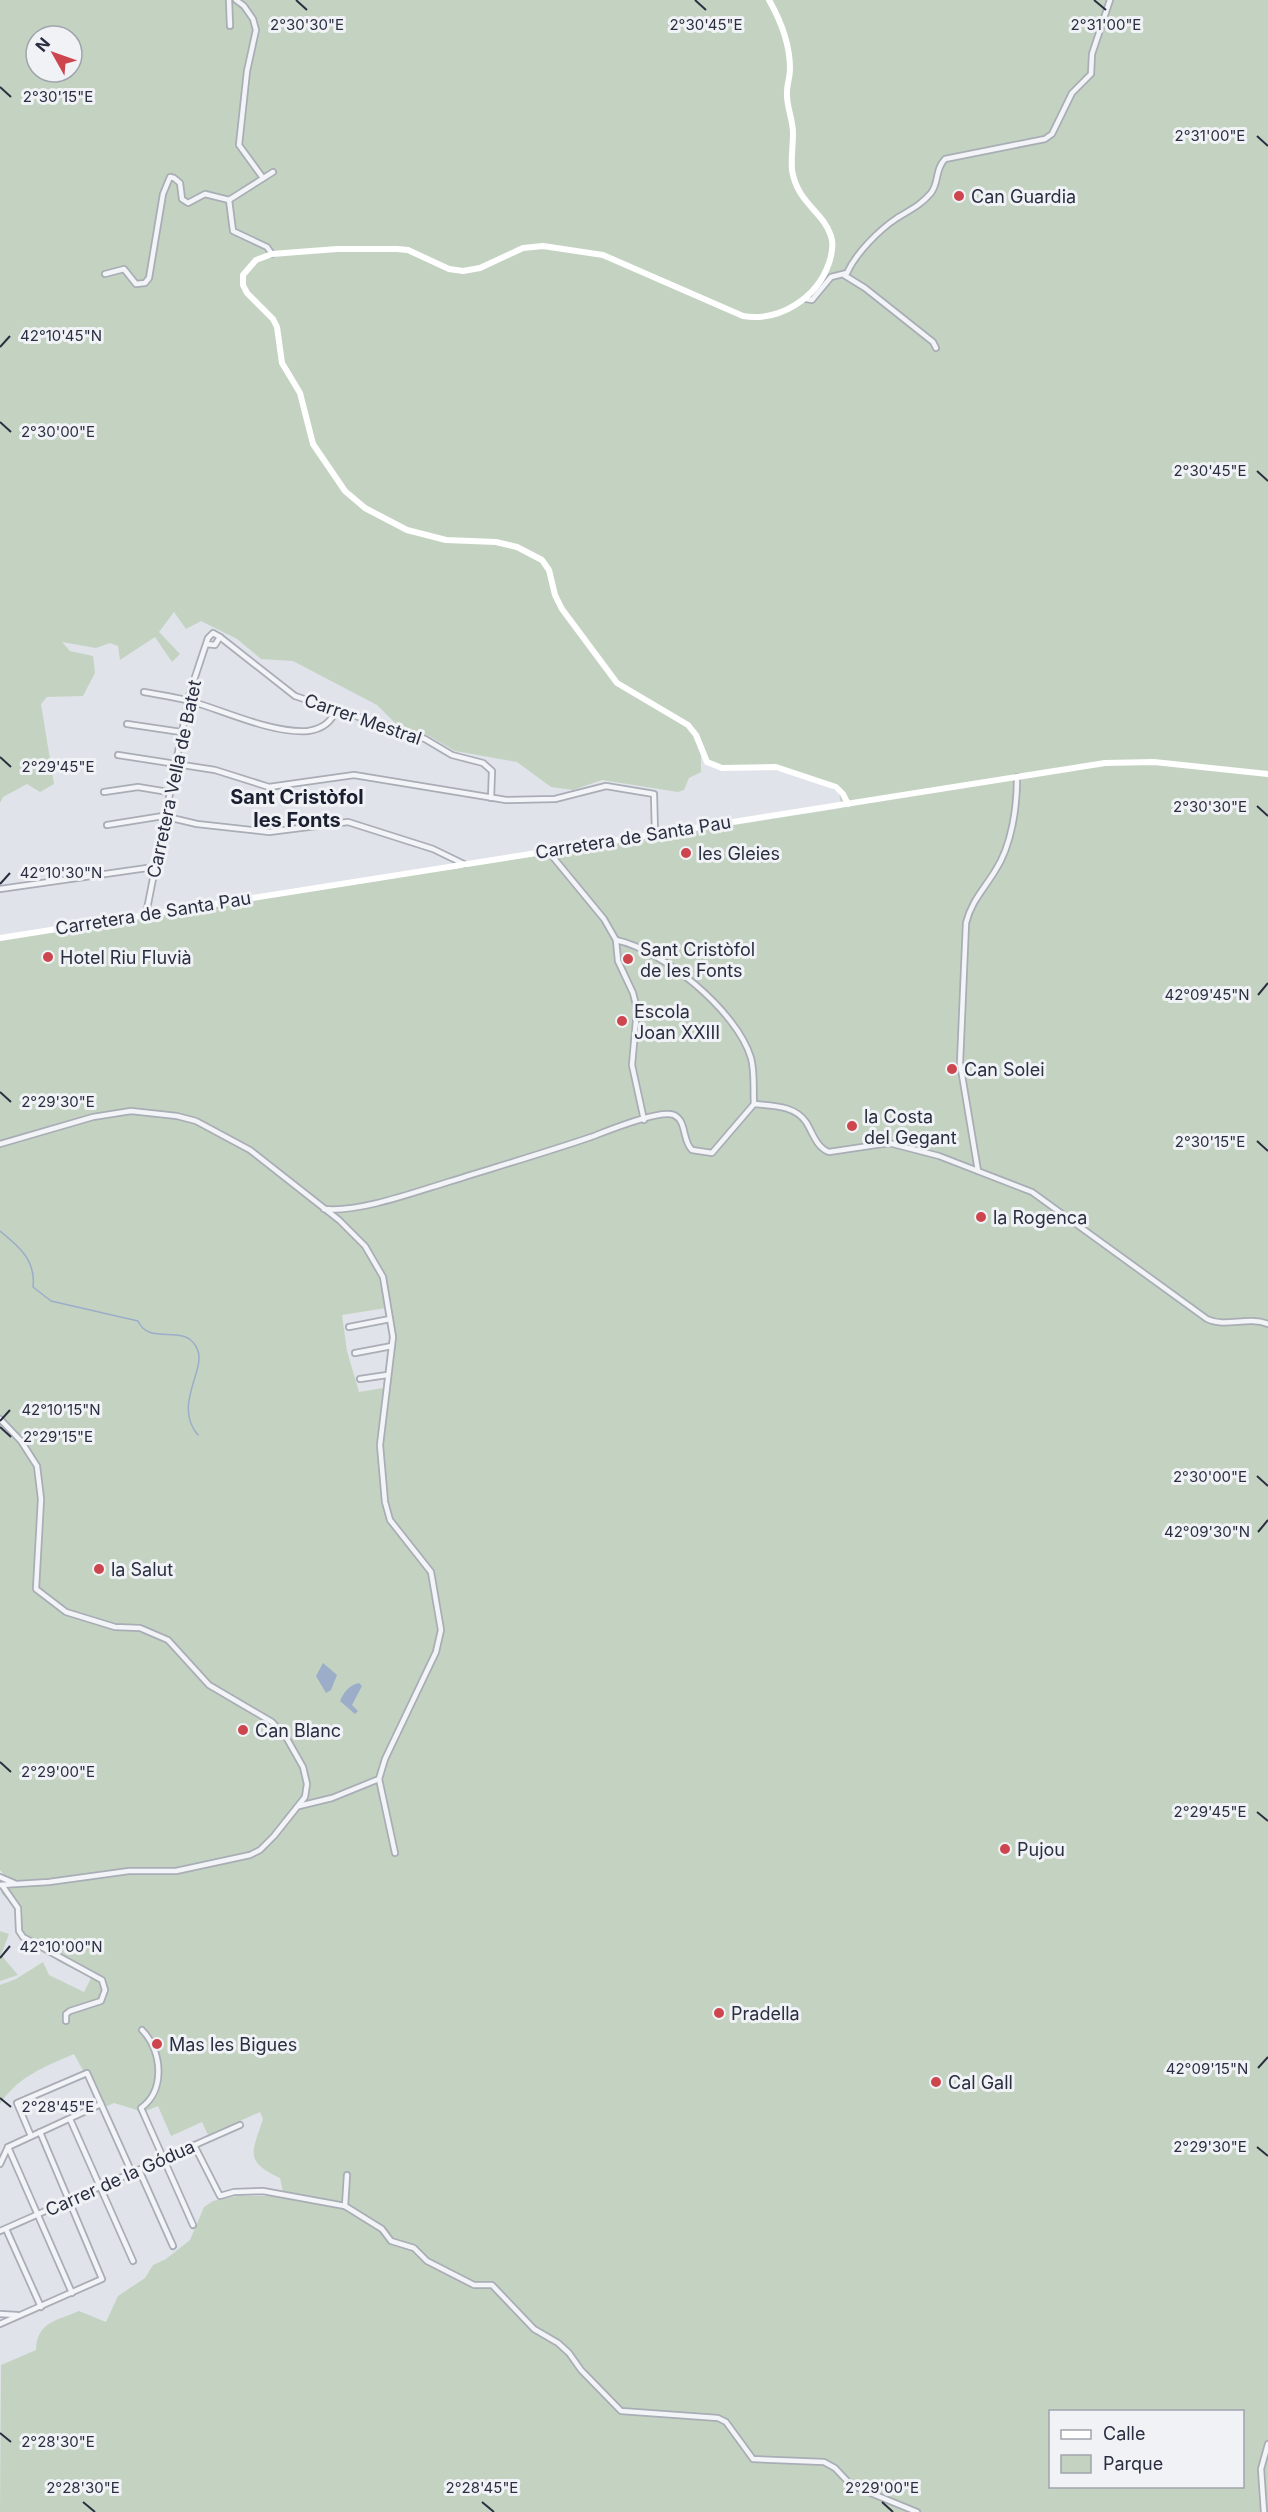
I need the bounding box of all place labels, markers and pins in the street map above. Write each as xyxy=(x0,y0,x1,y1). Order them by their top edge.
place label: Can Guardia xyxy=(971,186,1076,207)
marker: Can Guardia xyxy=(952,189,966,203)
place label: les Gleies xyxy=(698,843,780,864)
marker: les Gleies xyxy=(679,846,693,860)
place label: Sant Cristòfol de les Fonts xyxy=(640,939,755,981)
place label: Hotel Riu Fluvià xyxy=(60,947,192,968)
marker: Hotel Riu Fluvià xyxy=(41,950,55,964)
marker: Sant Cristòfol de les Fonts xyxy=(621,952,635,966)
place label: Escola Joan XXIII xyxy=(634,1001,720,1043)
marker: Escola Joan XXIII xyxy=(615,1014,629,1028)
place label: Can Solei xyxy=(964,1059,1045,1080)
marker: Can Solei xyxy=(945,1062,959,1076)
place label: la Costa del Gegant xyxy=(864,1106,957,1148)
marker: la Costa del Gegant xyxy=(845,1119,859,1133)
place label: la Rogenca xyxy=(993,1207,1087,1228)
marker: la Rogenca xyxy=(974,1210,988,1224)
place label: la Salut xyxy=(111,1559,173,1580)
marker: la Salut xyxy=(92,1562,106,1576)
place label: Can Blanc xyxy=(255,1720,341,1741)
marker: Can Blanc xyxy=(236,1723,250,1737)
place label: Pujou xyxy=(1017,1839,1065,1860)
marker: Pujou xyxy=(998,1842,1012,1856)
place label: Pradella xyxy=(731,2003,800,2024)
marker: Pradella xyxy=(712,2006,726,2020)
place label: Mas les Bigues xyxy=(169,2034,297,2055)
marker: Mas les Bigues xyxy=(150,2037,164,2051)
place label: Cal Gall xyxy=(948,2072,1013,2093)
marker: Cal Gall xyxy=(929,2075,943,2089)

